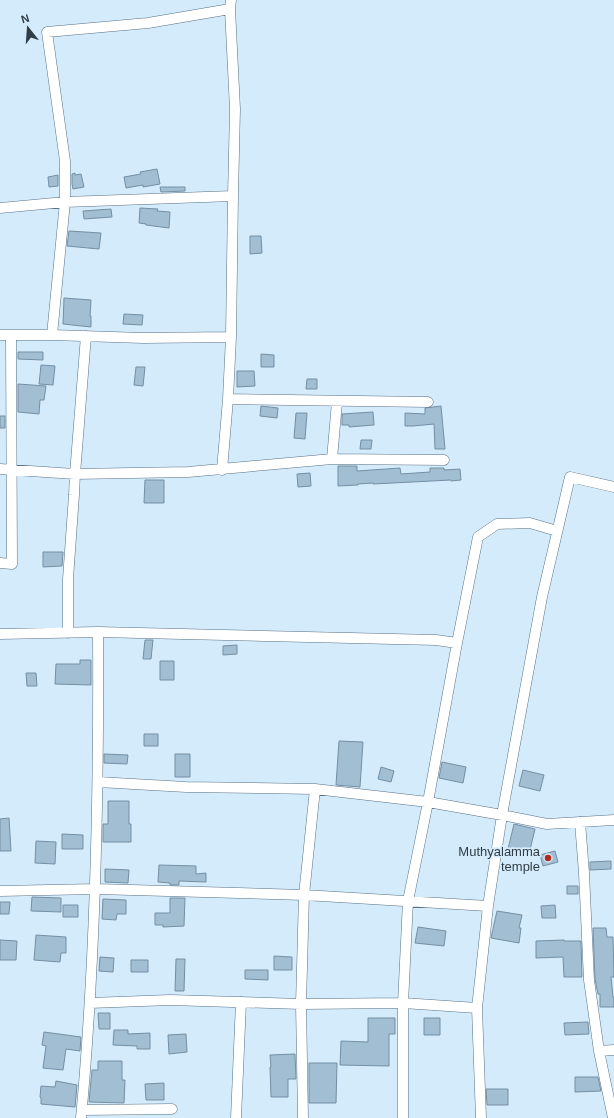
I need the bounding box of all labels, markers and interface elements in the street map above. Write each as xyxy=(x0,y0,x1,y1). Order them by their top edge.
north arrow xyxy=(8,8,48,48)
text: N xyxy=(20,12,31,25)
place label: Muthyalamma temple xyxy=(458,844,541,874)
marker: Muthyalamma temple xyxy=(543,853,553,863)

